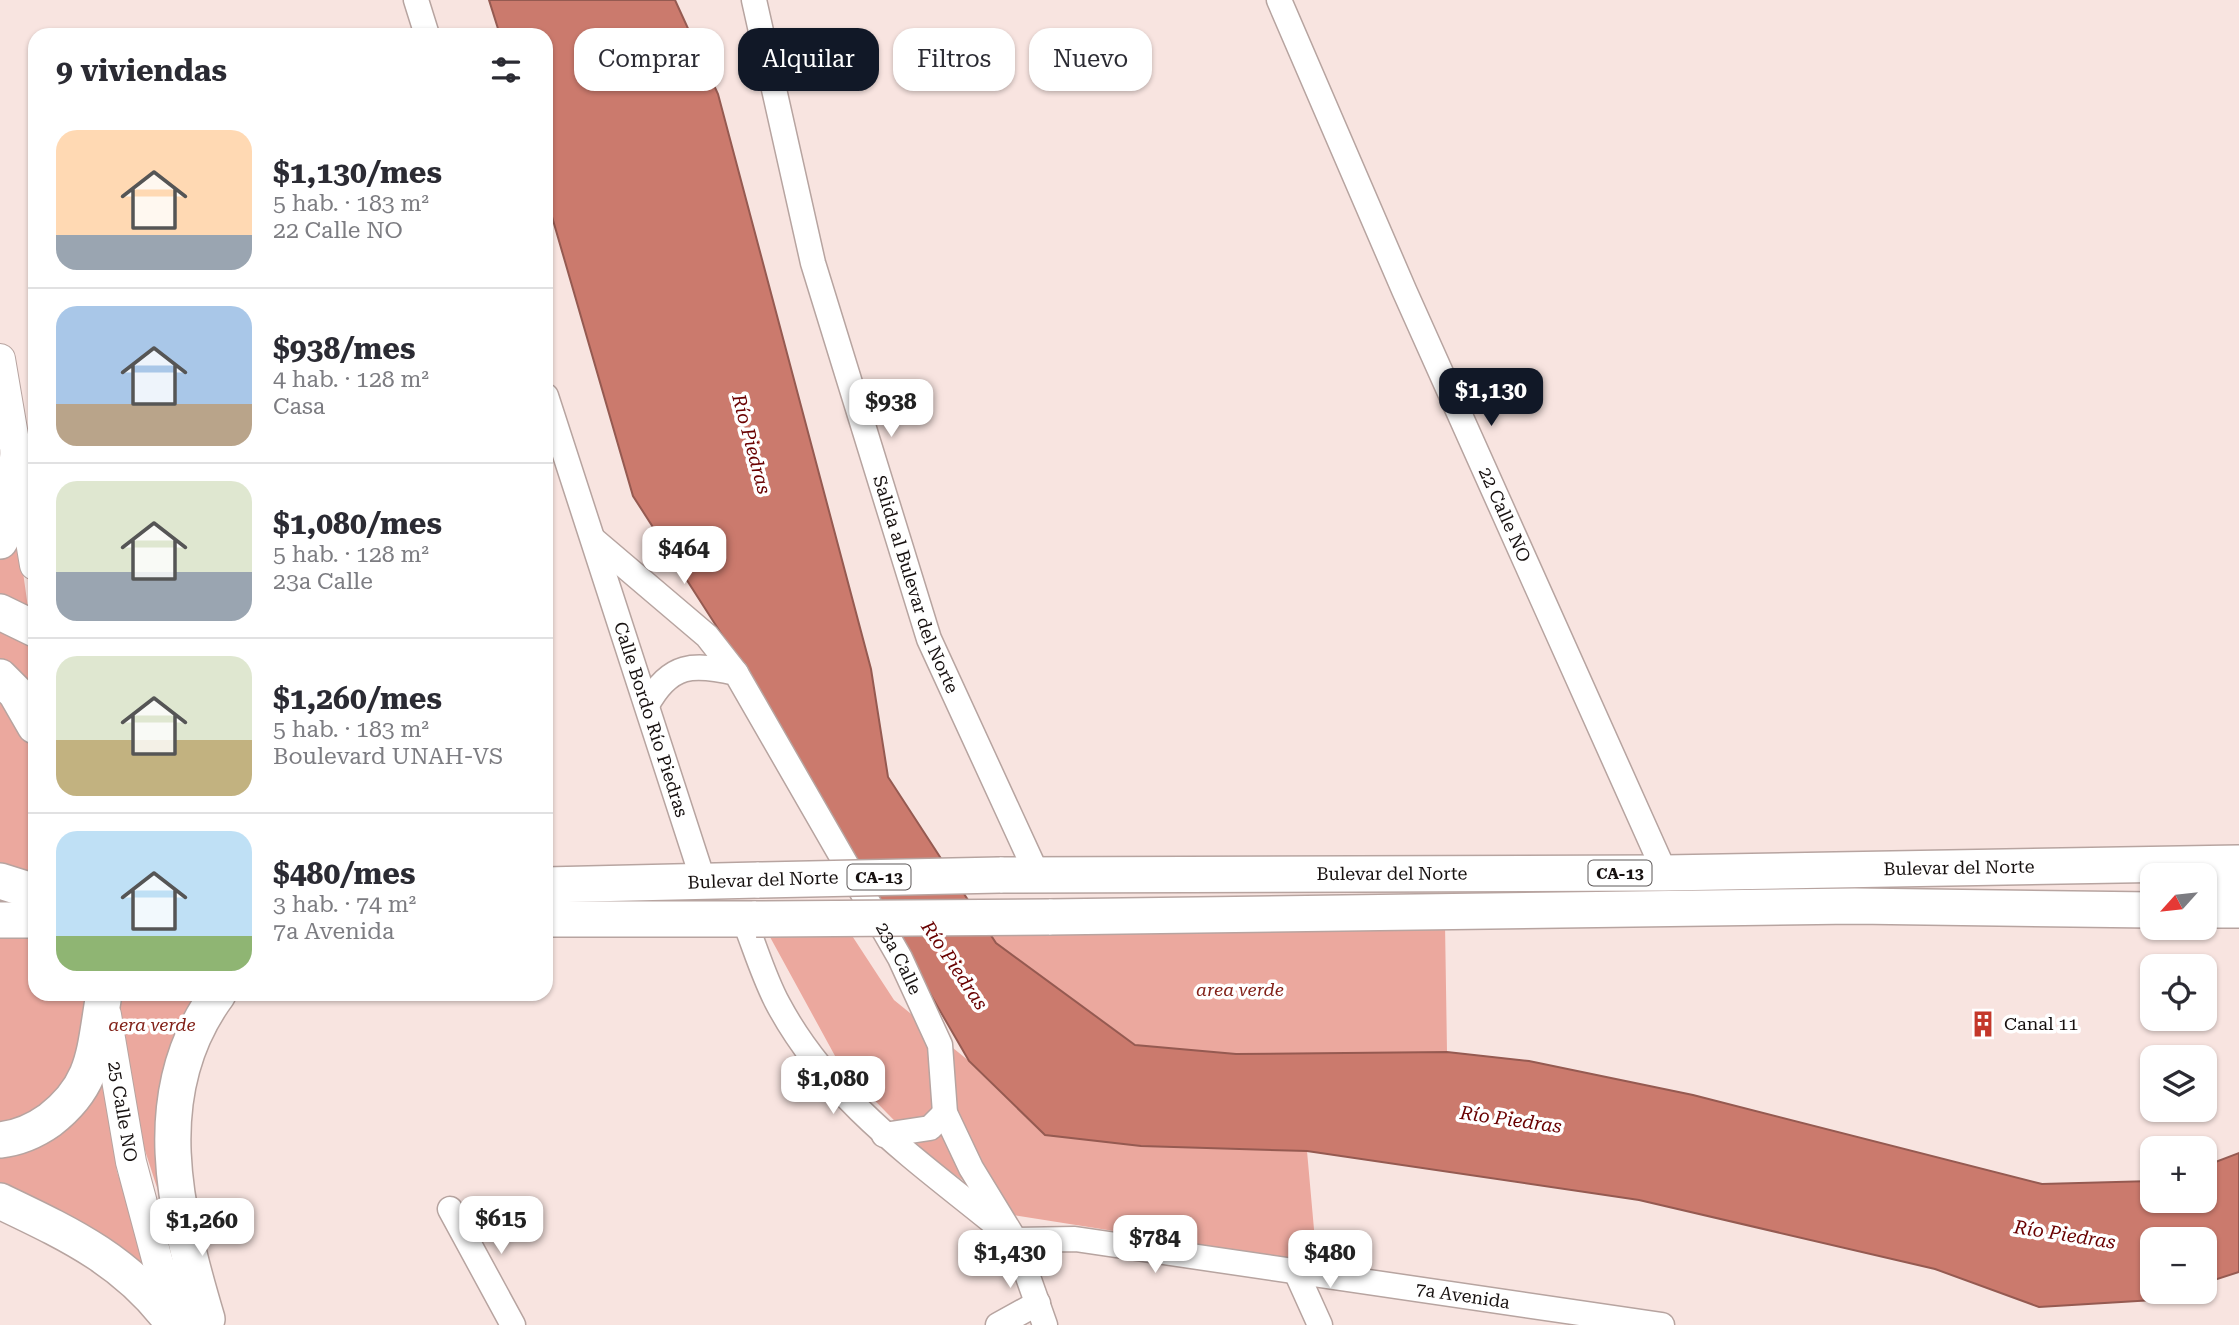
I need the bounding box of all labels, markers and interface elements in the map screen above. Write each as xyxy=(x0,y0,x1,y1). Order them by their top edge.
chip: Comprar xyxy=(574,28,724,91)
chip: Alquilar xyxy=(738,28,879,91)
chip: Filtros xyxy=(893,28,1015,91)
chip: Nuevo xyxy=(1029,28,1152,91)
icon: filters xyxy=(487,51,525,89)
text: 9 viviendas xyxy=(56,53,227,88)
text: $1,130/mes xyxy=(273,155,442,190)
icon: home xyxy=(112,158,196,242)
text: 5 hab. · 183 m² xyxy=(273,190,429,217)
text: 22 Calle NO xyxy=(273,217,403,244)
text: $938/mes xyxy=(273,331,415,366)
icon: home xyxy=(112,334,196,418)
text: 4 hab. · 128 m² xyxy=(273,366,429,393)
pin: $1,130 xyxy=(1434,368,1548,428)
text: $1,130 xyxy=(1455,377,1527,404)
pin: $938 xyxy=(850,380,932,439)
text: $938 xyxy=(865,388,917,415)
water label: Río Piedras xyxy=(727,391,776,497)
text: Casa xyxy=(273,393,325,420)
street label: 22 Calle NO xyxy=(1475,464,1535,565)
street label: Salida al Bulevar del Norte xyxy=(869,473,963,696)
text: $1,080/mes xyxy=(273,506,442,541)
icon: home xyxy=(112,509,196,593)
pin: $464 xyxy=(643,526,725,586)
text: $464 xyxy=(658,535,710,562)
text: 5 hab. · 128 m² xyxy=(273,541,429,568)
text: 23a Calle xyxy=(273,568,373,595)
street label: Calle Bordo Río Piedras xyxy=(610,619,693,820)
text: $1,260/mes xyxy=(273,681,442,716)
icon: home xyxy=(112,684,196,768)
text: 5 hab. · 183 m² xyxy=(273,716,429,743)
text: Boulevard UNAH-VS xyxy=(273,743,503,770)
text: $480/mes xyxy=(273,856,415,891)
street label: Bulevar del Norte xyxy=(1883,856,2035,879)
icon: home xyxy=(112,859,196,943)
road number: CA-13 xyxy=(1588,860,1652,886)
street label: Bulevar del Norte xyxy=(1316,863,1468,884)
north arrow xyxy=(2140,863,2217,940)
map controls xyxy=(2140,863,2217,1304)
road number: CA-13 xyxy=(848,864,910,890)
street label: Bulevar del Norte xyxy=(687,866,839,893)
text: 3 hab. · 74 m² xyxy=(273,891,416,918)
water label: Río Piedras xyxy=(916,915,993,1014)
text: 7a Avenida xyxy=(273,918,394,945)
street label: 23a Calle xyxy=(872,919,926,998)
button: locate xyxy=(2140,954,2217,1031)
park label: area verde xyxy=(1196,979,1284,1000)
building icon: Canal 11 xyxy=(1968,1009,1998,1039)
place label: Canal 11 xyxy=(2004,1013,2078,1034)
park label: aera verde xyxy=(108,1014,196,1035)
button: layers xyxy=(2140,1045,2217,1122)
pin: $1,080 xyxy=(776,1056,890,1116)
street label: 25 Calle NO xyxy=(104,1060,142,1163)
text: $1,080 xyxy=(797,1065,869,1092)
water label: Río Piedras xyxy=(1458,1101,1563,1138)
button: + xyxy=(2140,1136,2217,1213)
pin: $615 xyxy=(460,1196,542,1256)
pin: $1,260 xyxy=(145,1198,259,1258)
text: $615 xyxy=(475,1205,527,1232)
text: $1,260 xyxy=(166,1207,238,1234)
water label: Río Piedras xyxy=(2011,1215,2118,1254)
pin: $784 xyxy=(1114,1216,1196,1275)
text: $784 xyxy=(1129,1224,1181,1251)
button: − xyxy=(2140,1227,2217,1304)
pin: $1,430 xyxy=(953,1230,1067,1290)
pin: $480 xyxy=(1289,1230,1371,1290)
text: $1,430 xyxy=(974,1239,1046,1266)
text: $480 xyxy=(1304,1239,1356,1266)
street label: 7a Avenida xyxy=(1414,1278,1512,1313)

